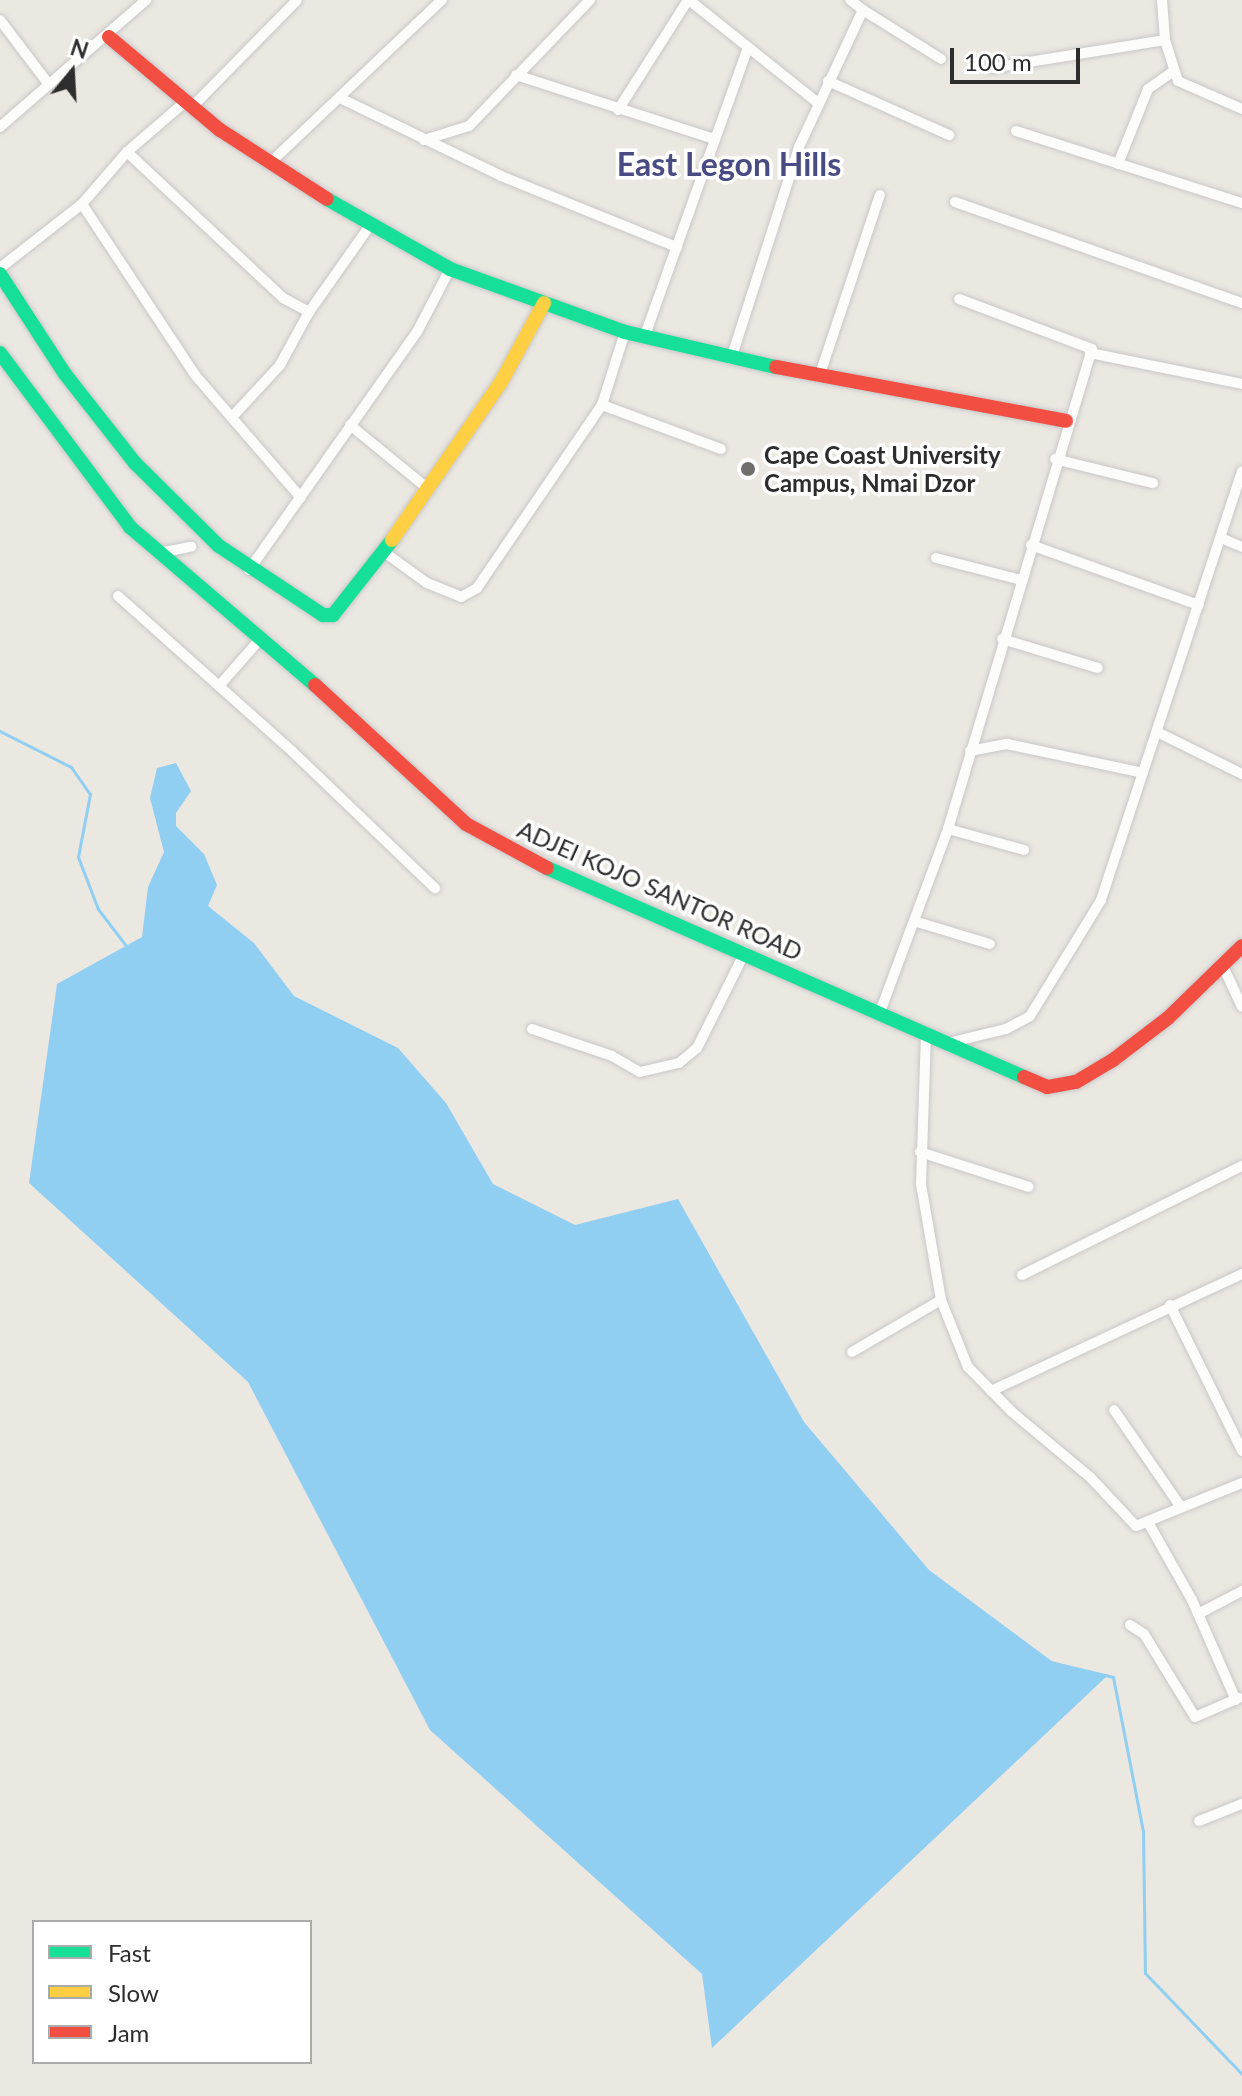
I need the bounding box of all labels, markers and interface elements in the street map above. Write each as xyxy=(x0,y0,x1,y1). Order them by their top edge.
north arrow xyxy=(32,32,112,112)
scale bar xyxy=(954,32,1084,82)
text: N xyxy=(67,33,92,64)
text: 100 m xyxy=(964,47,1032,76)
district label: East Legon Hills xyxy=(617,145,841,183)
place label: Cape Coast University Campus, Nmai Dzor xyxy=(764,441,1001,497)
marker: Cape Coast University Campus, Nmai Dzor xyxy=(739,460,757,478)
street label: ADJEI KOJO SANTOR ROAD xyxy=(513,814,807,966)
legend xyxy=(32,1920,312,2064)
text: Fast xyxy=(108,1938,151,1967)
text: Slow xyxy=(108,1978,159,2007)
text: Jam xyxy=(108,2018,149,2047)

